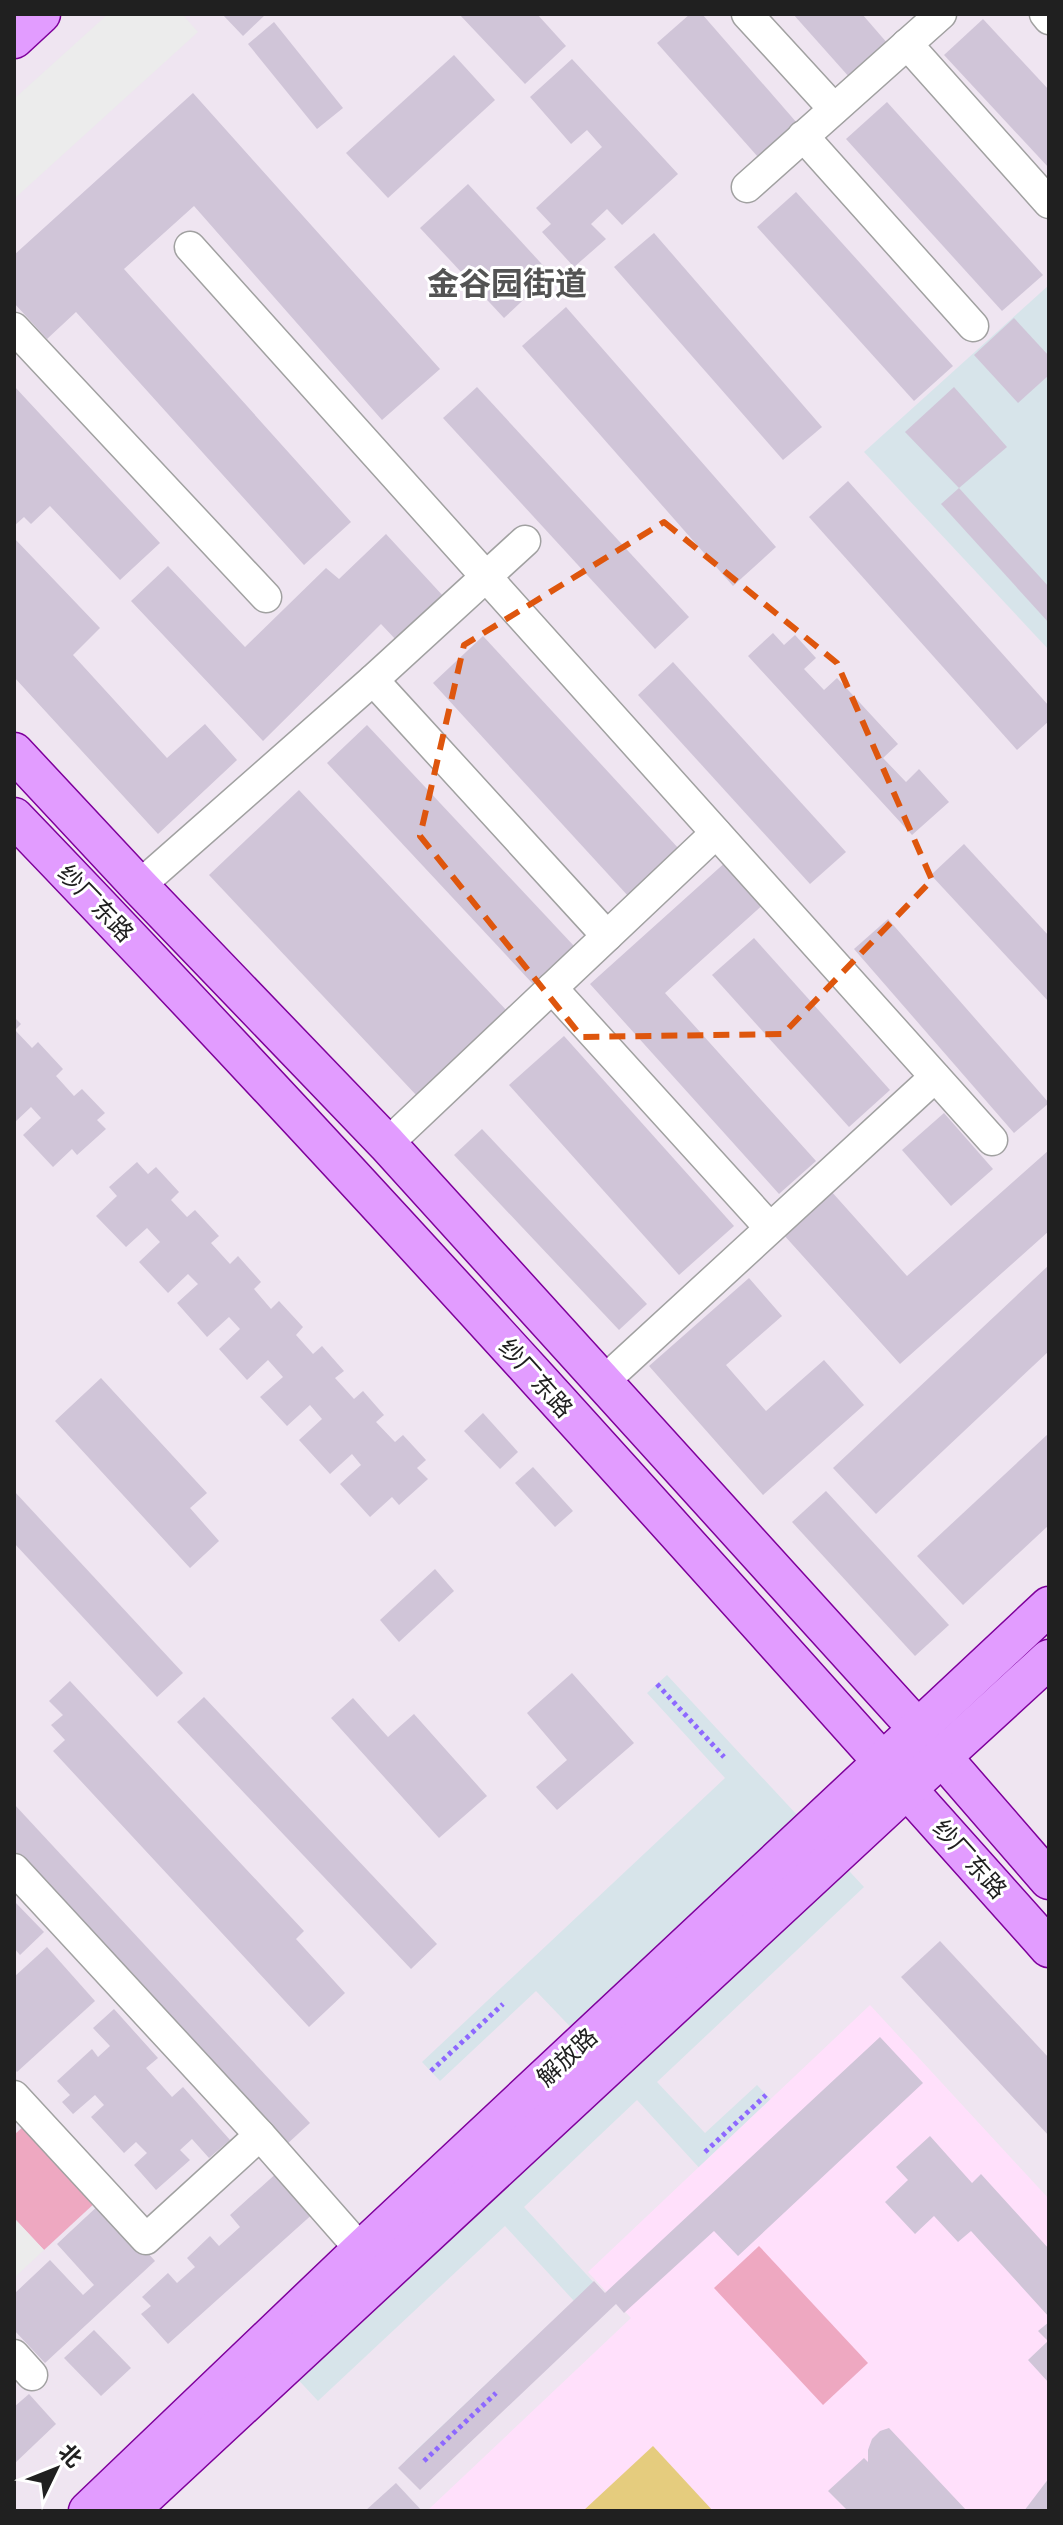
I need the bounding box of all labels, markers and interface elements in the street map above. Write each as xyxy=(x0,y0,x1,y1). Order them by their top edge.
district label: 金谷园街道 xyxy=(427,263,587,305)
street label: 纱厂东路 xyxy=(52,858,140,948)
street label: 纱厂东路 xyxy=(492,1332,580,1424)
street label: 纱厂东路 xyxy=(926,1813,1014,1905)
street label: 解放路 xyxy=(530,2021,604,2093)
north arrow xyxy=(16,2429,96,2509)
text: 北 xyxy=(52,2438,88,2474)

